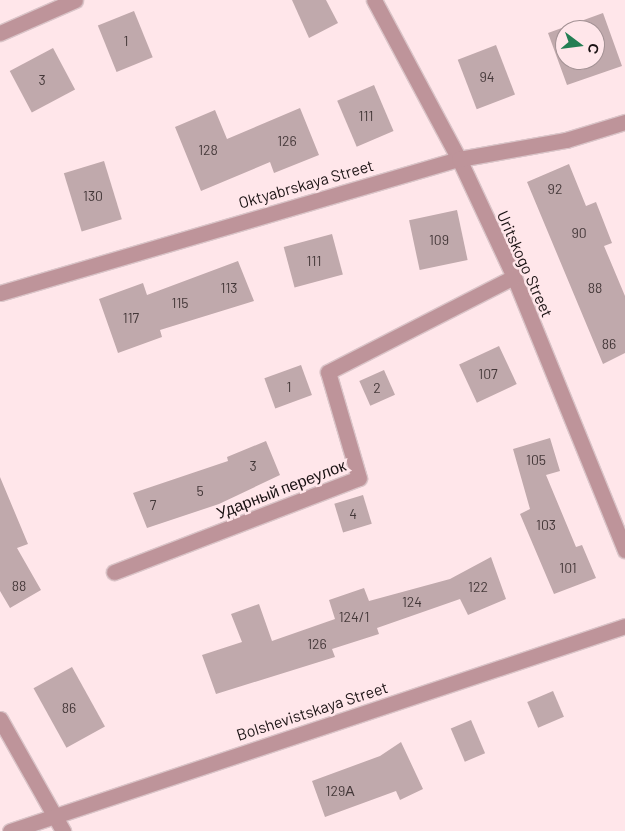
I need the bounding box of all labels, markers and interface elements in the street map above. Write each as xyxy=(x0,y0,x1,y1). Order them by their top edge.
north arrow xyxy=(555,20,605,70)
house number: 1 xyxy=(124,33,128,49)
text: С xyxy=(584,42,604,56)
house number: 94 xyxy=(479,69,495,85)
house number: 3 xyxy=(38,72,46,88)
house number: 111 xyxy=(359,108,373,124)
house number: 126 xyxy=(277,133,297,149)
house number: 128 xyxy=(198,142,218,158)
street label: Oktyabrskaya Street xyxy=(236,156,376,212)
house number: 92 xyxy=(548,181,562,197)
house number: 130 xyxy=(83,188,103,204)
street label: Uritskogo Street xyxy=(493,208,557,320)
house number: 90 xyxy=(571,225,587,241)
house number: 109 xyxy=(429,232,449,248)
house number: 111 xyxy=(307,253,321,269)
house number: 113 xyxy=(220,280,238,296)
house number: 88 xyxy=(588,280,602,296)
house number: 115 xyxy=(171,295,189,311)
house number: 117 xyxy=(123,310,139,326)
house number: 86 xyxy=(602,336,616,352)
house number: 107 xyxy=(478,366,498,382)
house number: 1 xyxy=(287,379,291,395)
house number: 2 xyxy=(373,380,381,396)
house number: 105 xyxy=(526,452,546,468)
street label: Ударный переулок xyxy=(214,456,348,522)
house number: 3 xyxy=(249,458,257,474)
house number: 5 xyxy=(196,483,204,499)
house number: 7 xyxy=(150,497,156,513)
house number: 4 xyxy=(349,506,357,522)
house number: 103 xyxy=(536,517,556,533)
house number: 101 xyxy=(559,560,577,576)
house number: 88 xyxy=(12,578,26,594)
house number: 122 xyxy=(468,579,488,595)
house number: 124 xyxy=(402,594,422,610)
house number: 124/1 xyxy=(339,609,369,625)
house number: 126 xyxy=(307,636,327,652)
street label: Bolshevistskaya Street xyxy=(234,677,390,745)
house number: 86 xyxy=(62,700,76,716)
house number: 129А xyxy=(325,783,355,799)

